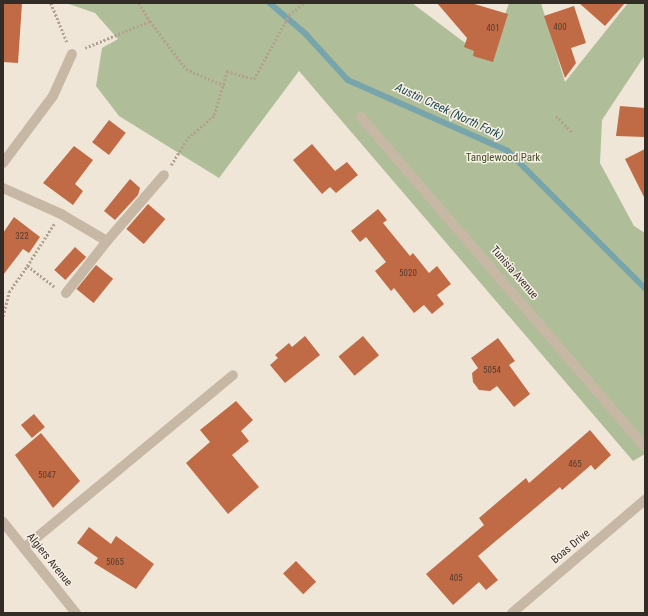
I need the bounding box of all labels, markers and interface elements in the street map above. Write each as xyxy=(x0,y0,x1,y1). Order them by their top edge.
house number: 400 xyxy=(553,22,567,32)
house number: 401 xyxy=(486,23,500,33)
water label: Austin Creek (North Fork) xyxy=(393,81,505,143)
park label: Tanglewood Park xyxy=(466,151,540,165)
house number: 322 xyxy=(15,231,29,241)
street label: Tunisia Avenue xyxy=(488,244,540,302)
house number: 5020 xyxy=(399,268,417,278)
house number: 5054 xyxy=(483,365,501,375)
house number: 465 xyxy=(568,459,582,469)
house number: 5047 xyxy=(38,470,56,480)
street label: Boas Drive xyxy=(549,527,593,567)
street label: Algiers Avenue xyxy=(24,531,74,589)
house number: 5065 xyxy=(106,557,124,567)
house number: 405 xyxy=(449,573,463,583)

